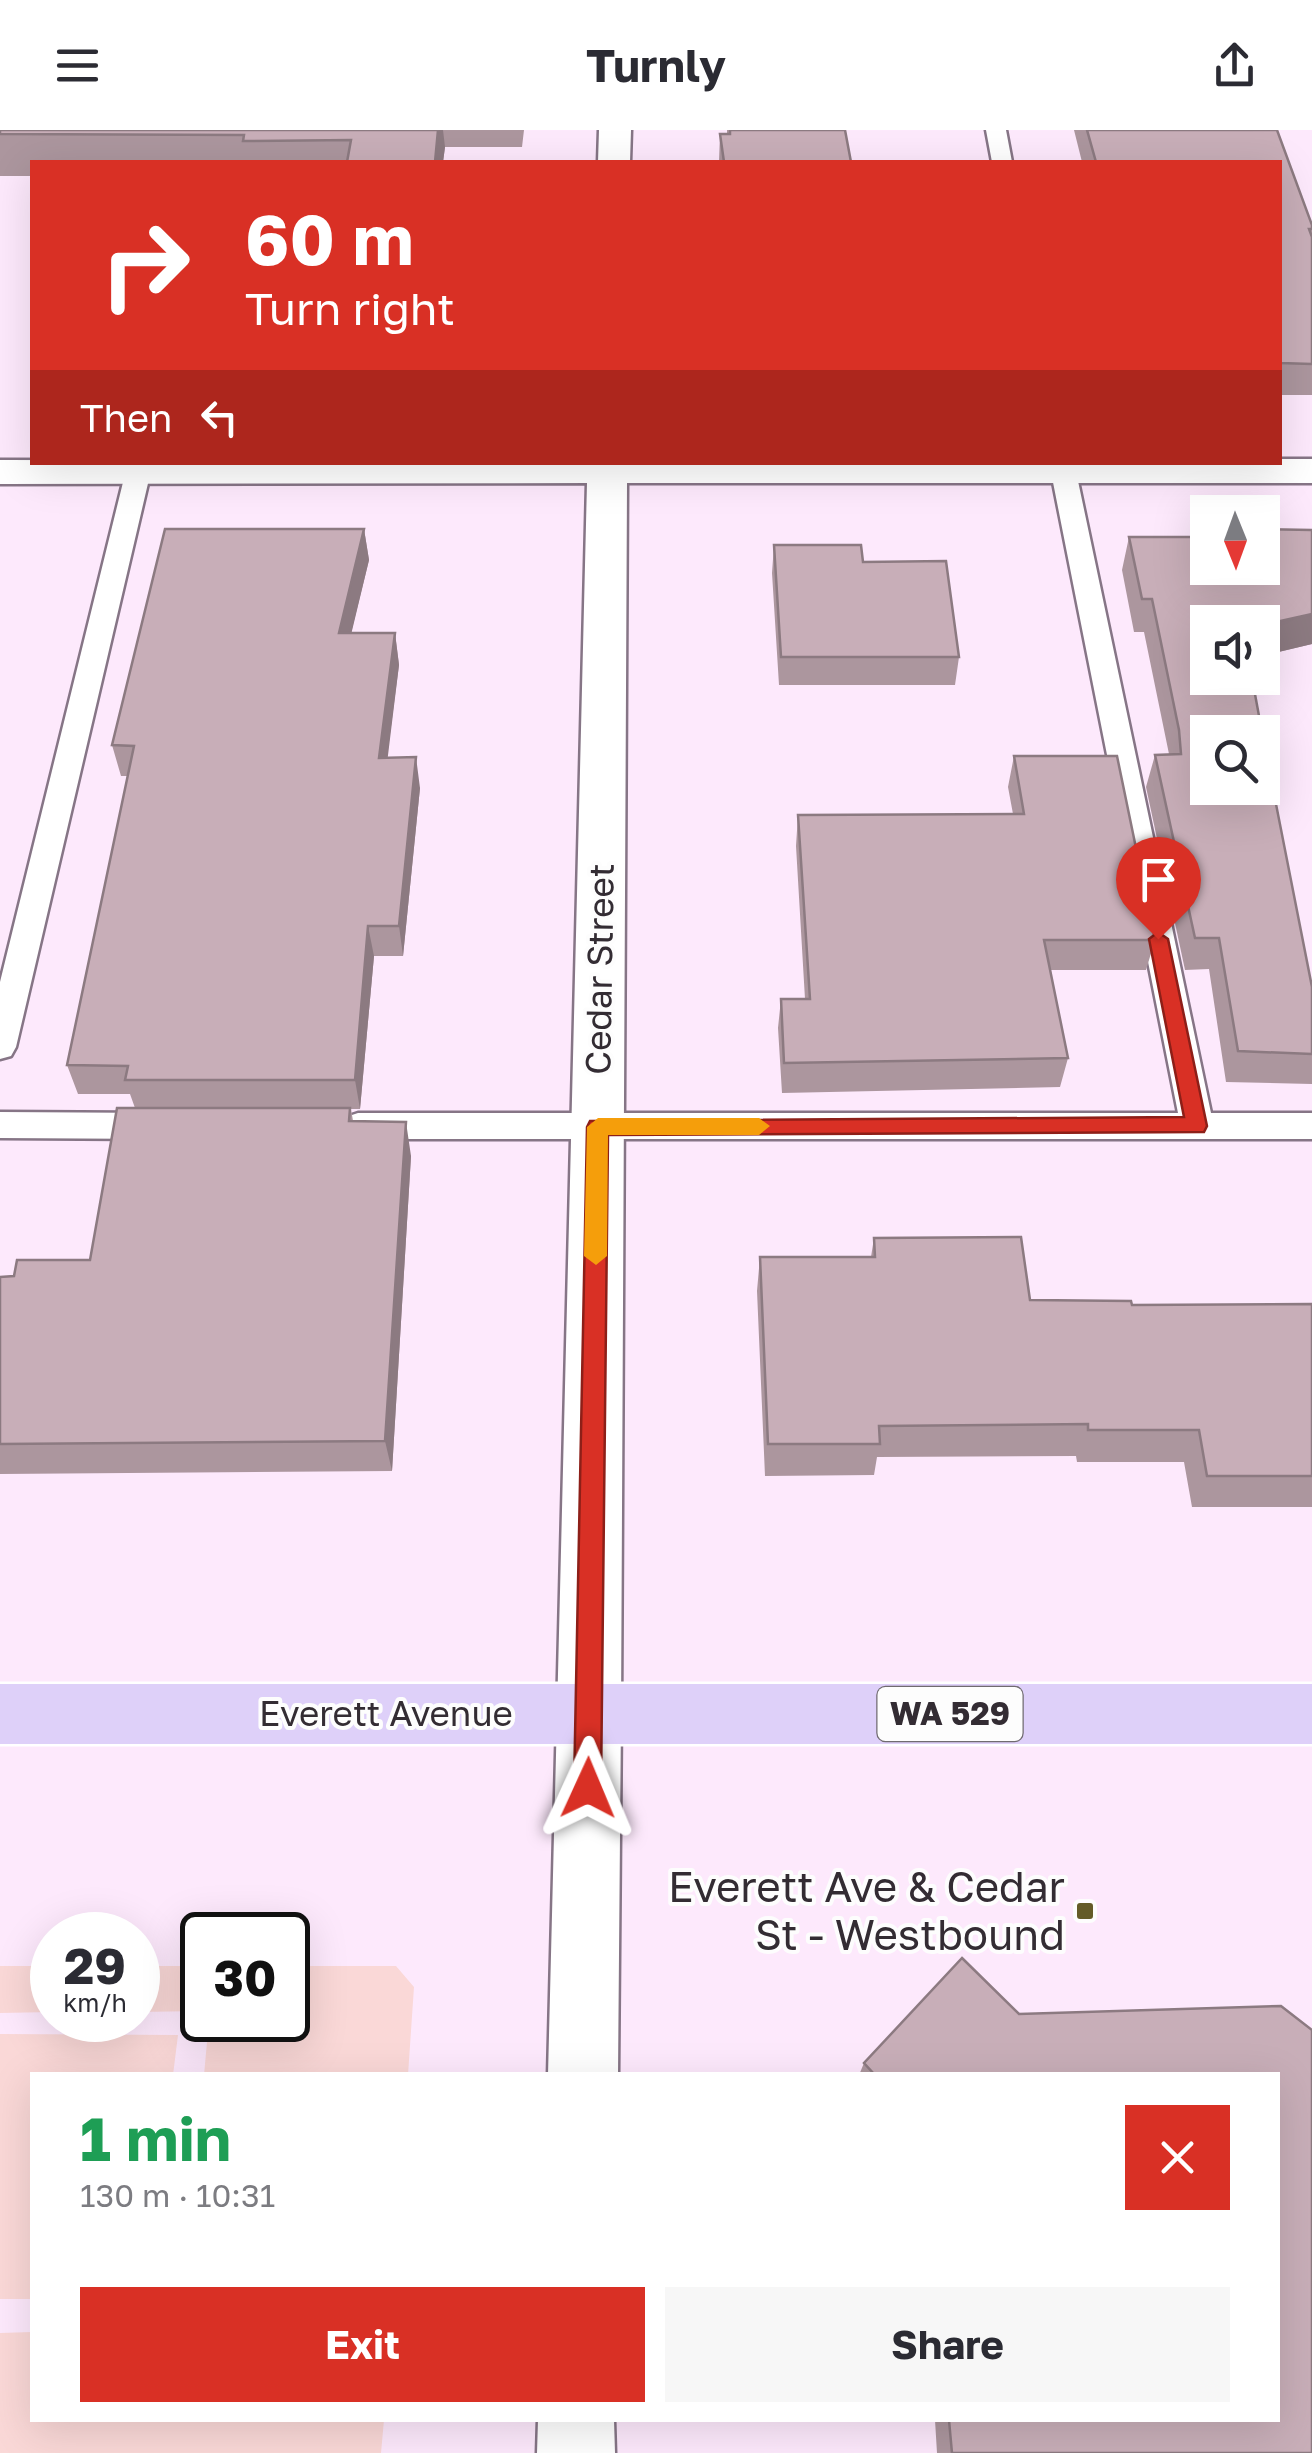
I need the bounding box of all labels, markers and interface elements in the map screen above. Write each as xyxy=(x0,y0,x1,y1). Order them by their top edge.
icon: menu xyxy=(50,38,105,93)
text: Turnly xyxy=(586,38,726,92)
icon: share xyxy=(1207,38,1262,93)
text: 60 m xyxy=(245,196,414,280)
icon: right xyxy=(80,200,210,330)
text: Turn right xyxy=(245,281,455,335)
icon: left xyxy=(192,390,247,445)
text: Then xyxy=(80,395,172,440)
north arrow xyxy=(1190,495,1280,585)
map controls xyxy=(1190,495,1280,805)
button: sound xyxy=(1190,605,1280,695)
button: search xyxy=(1190,715,1280,805)
pin xyxy=(1116,837,1201,940)
icon: arrive xyxy=(1131,852,1186,907)
street label: Cedar Street xyxy=(576,863,622,1075)
road number: WA 529 xyxy=(878,1687,1022,1741)
street label: Everett Avenue xyxy=(259,1692,513,1734)
position arrow xyxy=(536,1736,640,1840)
place label: Everett Ave & Cedar St - Westbound xyxy=(668,1861,1065,1959)
marker: Everett Ave & Cedar St - Westbound xyxy=(1074,1900,1096,1922)
speed limit sign: 30 xyxy=(180,1912,310,2042)
text: 29 xyxy=(64,1935,126,1995)
text: km/h xyxy=(63,1987,127,2018)
text: 1 min xyxy=(80,2102,231,2174)
button: close xyxy=(1125,2105,1230,2210)
text: 130 m · 10:31 xyxy=(80,2176,275,2214)
button: Exit xyxy=(80,2287,645,2402)
button: Share xyxy=(665,2287,1230,2402)

